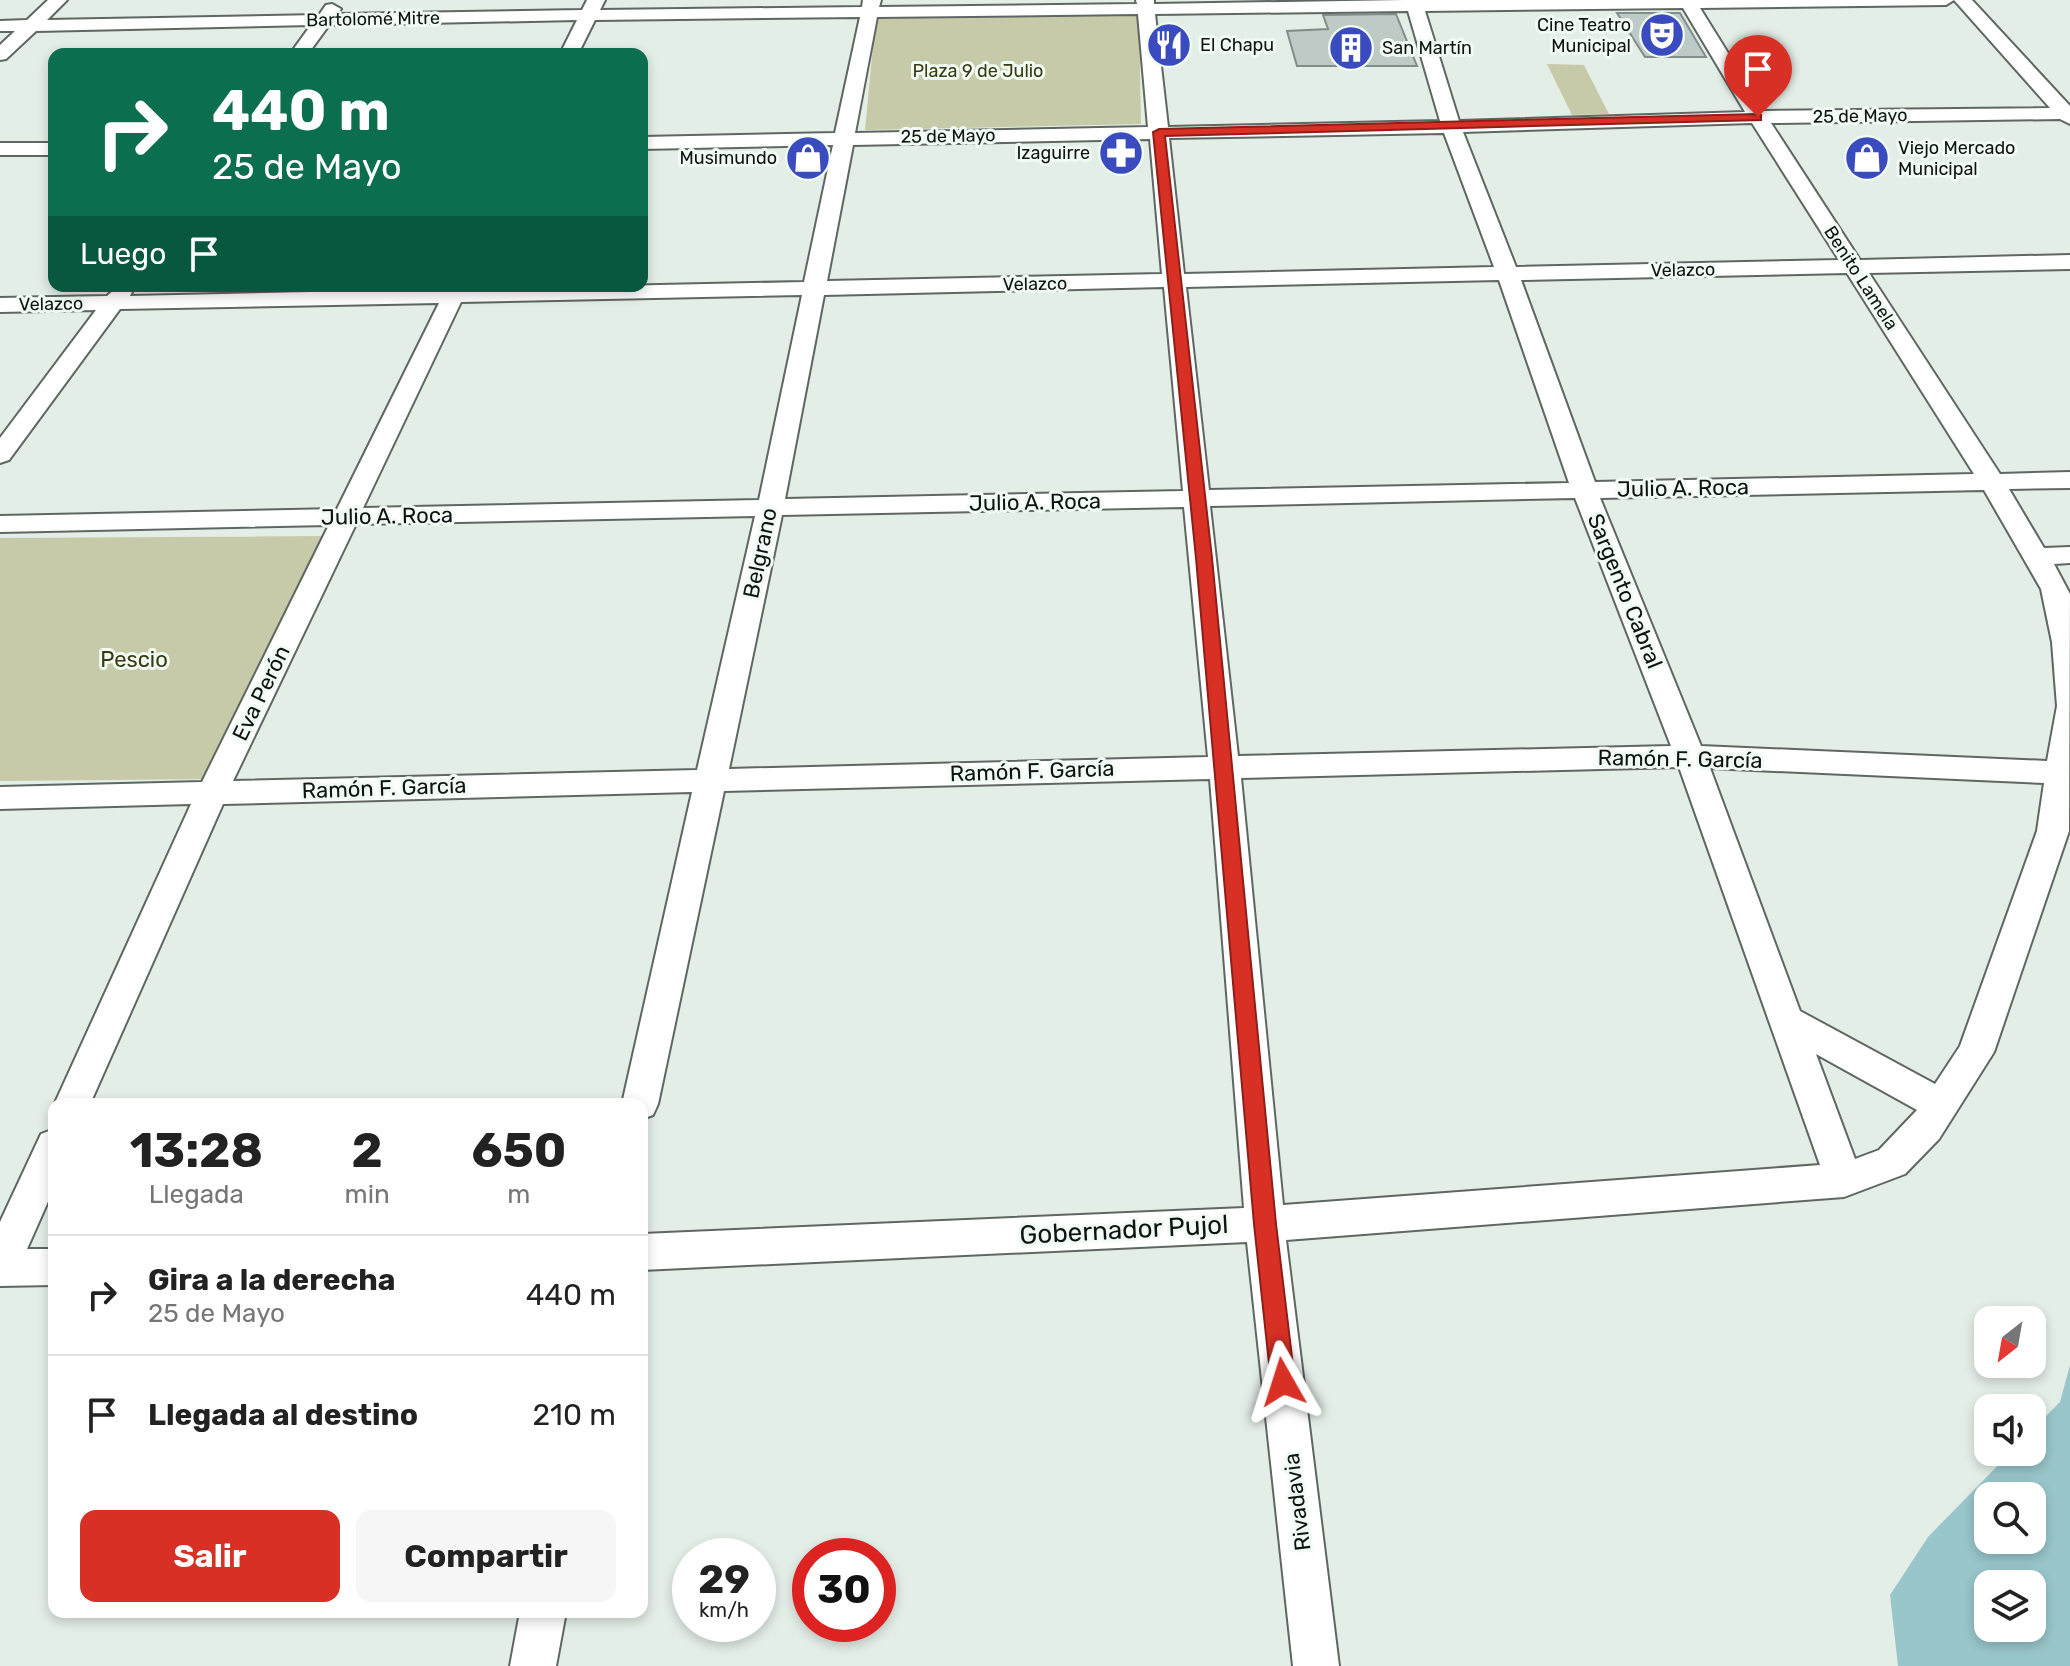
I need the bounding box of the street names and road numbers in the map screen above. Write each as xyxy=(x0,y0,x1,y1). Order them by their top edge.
street label: Bartolomé Mitre xyxy=(306,7,440,31)
street label: 25 de Mayo xyxy=(1812,104,1908,128)
street label: 25 de Mayo xyxy=(900,124,996,148)
street label: Benito Lamela xyxy=(1819,222,1903,334)
street label: Velazco xyxy=(1651,258,1715,282)
street label: Velazco xyxy=(1003,272,1067,296)
street label: Velazco xyxy=(19,292,83,316)
street label: Julio A. Roca xyxy=(1617,473,1749,503)
street label: Julio A. Roca xyxy=(969,487,1101,517)
street label: Julio A. Roca xyxy=(321,501,453,531)
street label: Belgrano xyxy=(737,505,783,601)
street label: Sargento Cabral xyxy=(1582,510,1668,672)
street label: Eva Perón xyxy=(226,641,296,745)
street label: Ramón F. García xyxy=(1597,744,1763,774)
street label: Ramón F. García xyxy=(949,755,1115,787)
street label: Ramón F. García xyxy=(301,772,467,804)
street label: Gobernador Pujol xyxy=(1019,1209,1229,1251)
street label: Rivadavia xyxy=(1278,1452,1316,1552)

